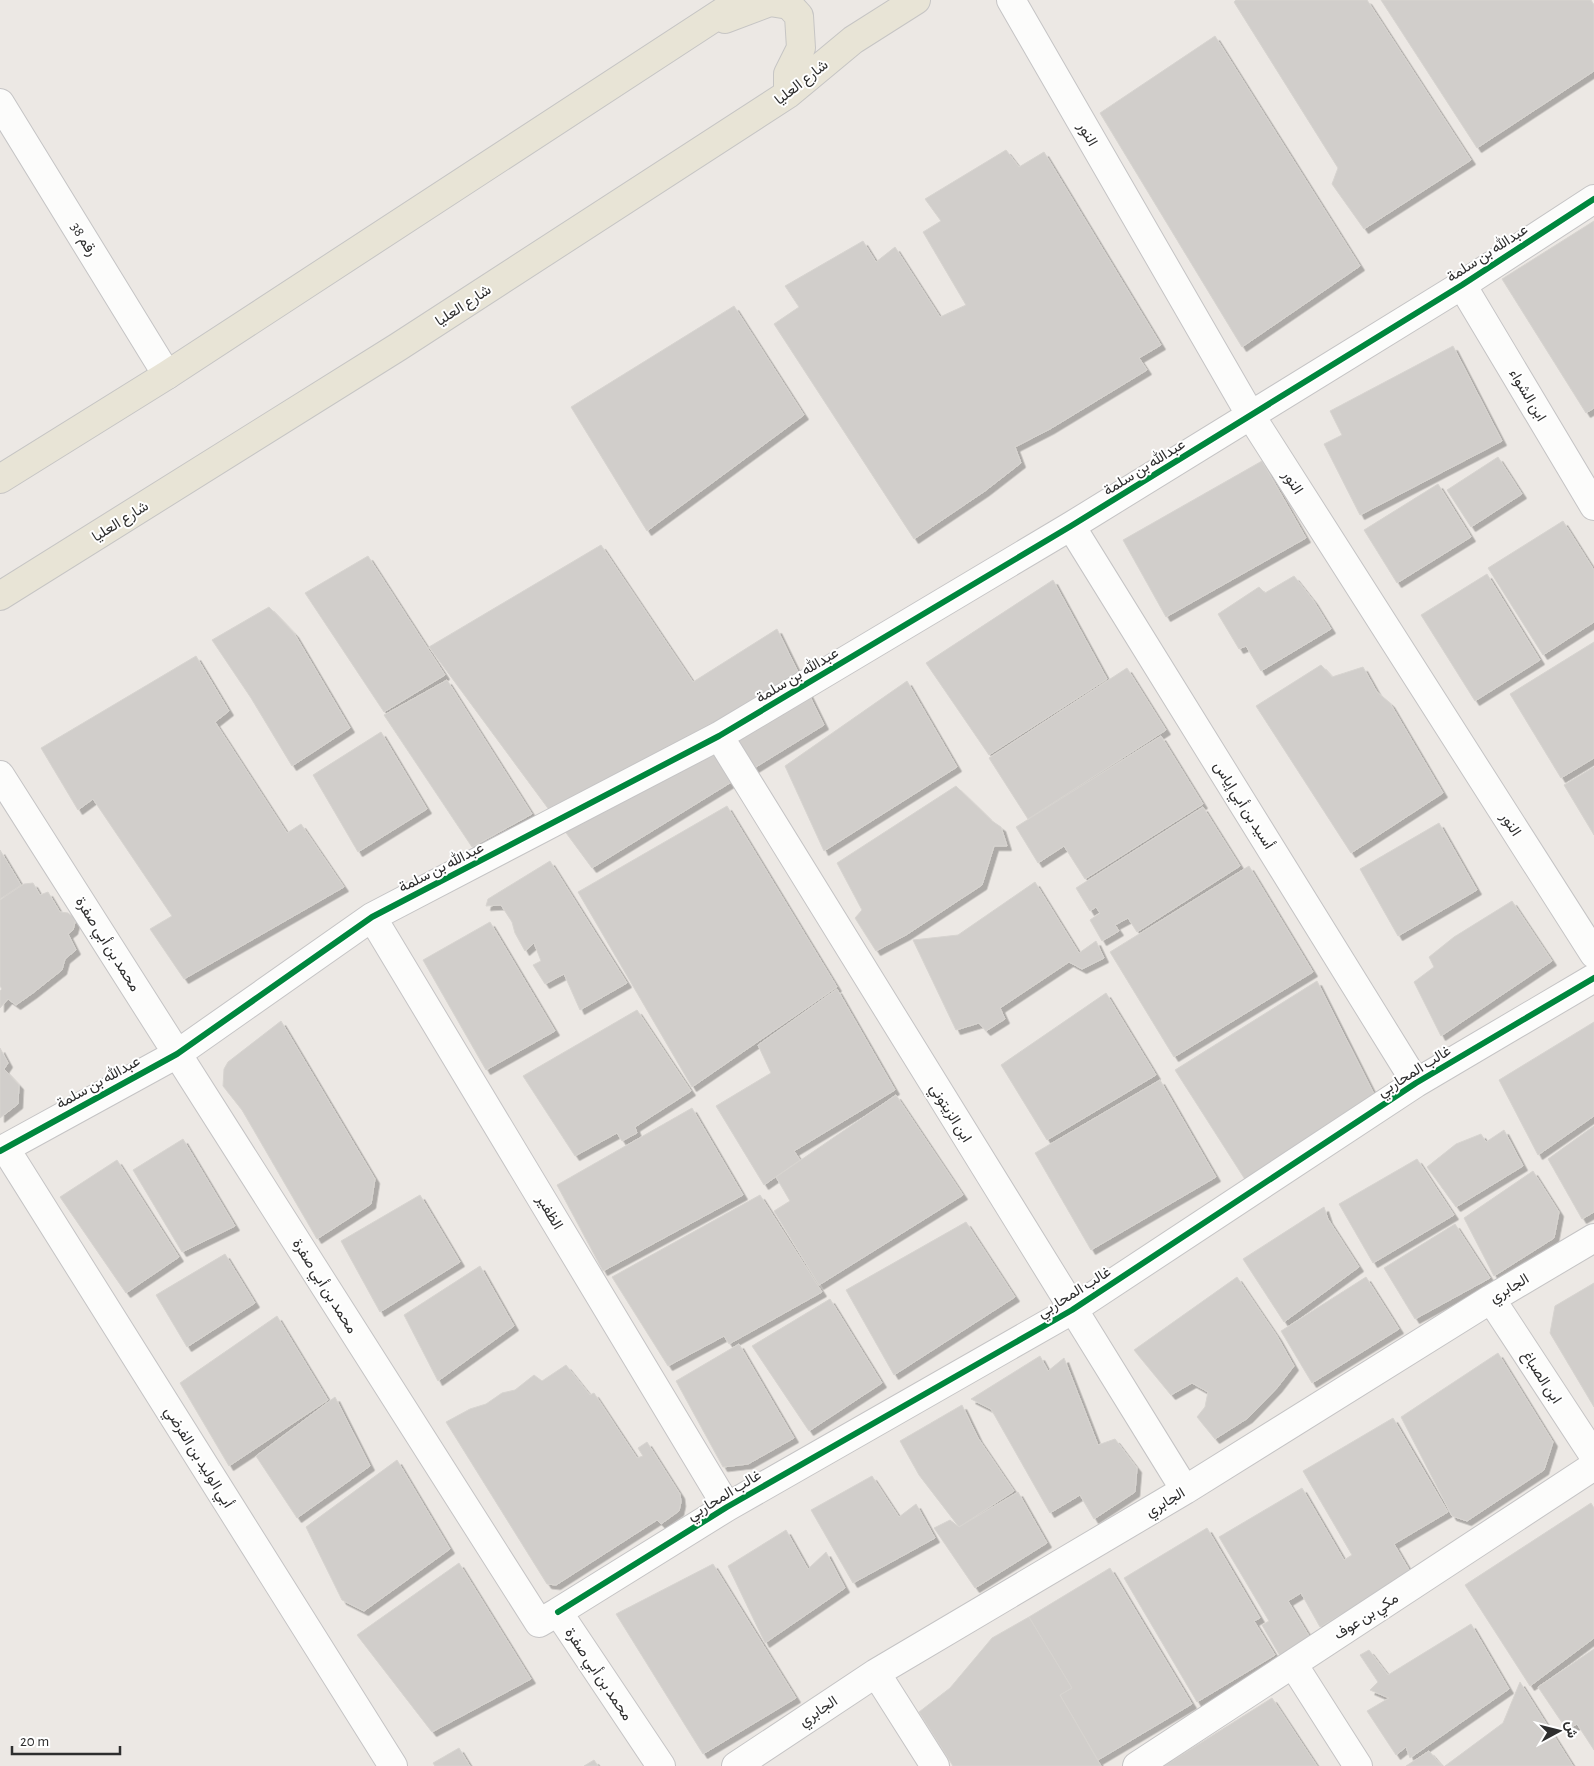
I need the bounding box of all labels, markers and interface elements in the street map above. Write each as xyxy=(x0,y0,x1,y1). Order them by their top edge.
street label: شارع العليا xyxy=(772,57,833,110)
street label: النور xyxy=(1074,119,1100,149)
street label: رقم 38 xyxy=(66,220,100,260)
street label: عبدالله بن سلمة xyxy=(1443,220,1532,287)
street label: شارع العليا xyxy=(433,282,496,331)
street label: ابن الشواء xyxy=(1505,367,1549,425)
street label: عبدالله بن سلمة xyxy=(1100,435,1189,500)
street label: النور xyxy=(1278,467,1306,497)
street label: شارع العليا xyxy=(90,498,153,547)
street label: عبدالله بن سلمة xyxy=(752,643,842,708)
street label: أسيد بن أبي إياس xyxy=(1206,758,1278,855)
street label: النور xyxy=(1496,809,1524,839)
street label: عبدالله بن سلمة xyxy=(395,838,487,897)
street label: محمد بن أبي صفرة xyxy=(68,894,143,997)
street label: غالب المحاربي xyxy=(1375,1043,1456,1104)
street label: عبدالله بن سلمة xyxy=(53,1051,144,1113)
street label: ابن الزيتوني xyxy=(923,1082,974,1148)
street label: الظفير xyxy=(532,1192,566,1233)
street label: محمد بن أبي صفرة xyxy=(285,1236,360,1339)
street label: غالب المحاربي xyxy=(1035,1264,1116,1325)
street label: الجابري xyxy=(1487,1271,1534,1310)
street label: ابن الصباغ xyxy=(1517,1348,1564,1408)
street label: أبي الوليد بن الفرضي xyxy=(157,1404,237,1514)
street label: غالب المحاربي xyxy=(685,1467,767,1528)
street label: الجابري xyxy=(1143,1485,1190,1524)
street label: مكي بن عوف xyxy=(1332,1590,1404,1647)
street label: محمد بن أبي صفرة xyxy=(558,1625,636,1726)
street label: الجابري xyxy=(796,1693,843,1734)
north arrow xyxy=(1534,1706,1584,1756)
text: ش xyxy=(1562,1720,1579,1739)
scale bar xyxy=(12,1724,120,1756)
text: 20 m xyxy=(20,1734,49,1749)

